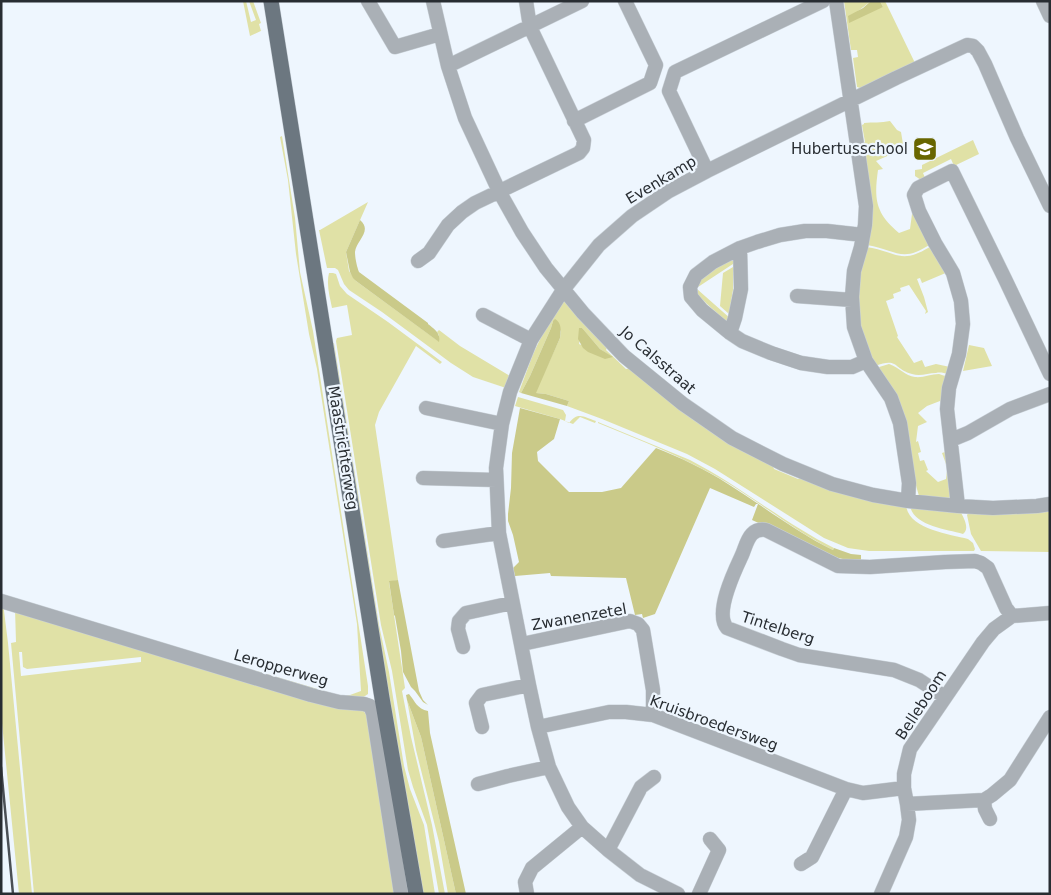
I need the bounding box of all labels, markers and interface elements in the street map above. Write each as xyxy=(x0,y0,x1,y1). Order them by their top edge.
school or university icon: Hubertusschool xyxy=(912,136,938,162)
place label: Hubertusschool xyxy=(791,140,908,158)
street label: Evenkamp xyxy=(623,152,699,208)
street label: Jo Calsstraat xyxy=(616,322,700,398)
street label: Maastrichterweg xyxy=(324,385,362,511)
street label: Zwanenzetel xyxy=(530,600,628,634)
street label: Tintelberg xyxy=(738,607,817,648)
street label: Leropperweg xyxy=(232,646,330,690)
street label: Belleboom xyxy=(892,667,950,743)
street label: Kruisbroedersweg xyxy=(647,691,781,755)

